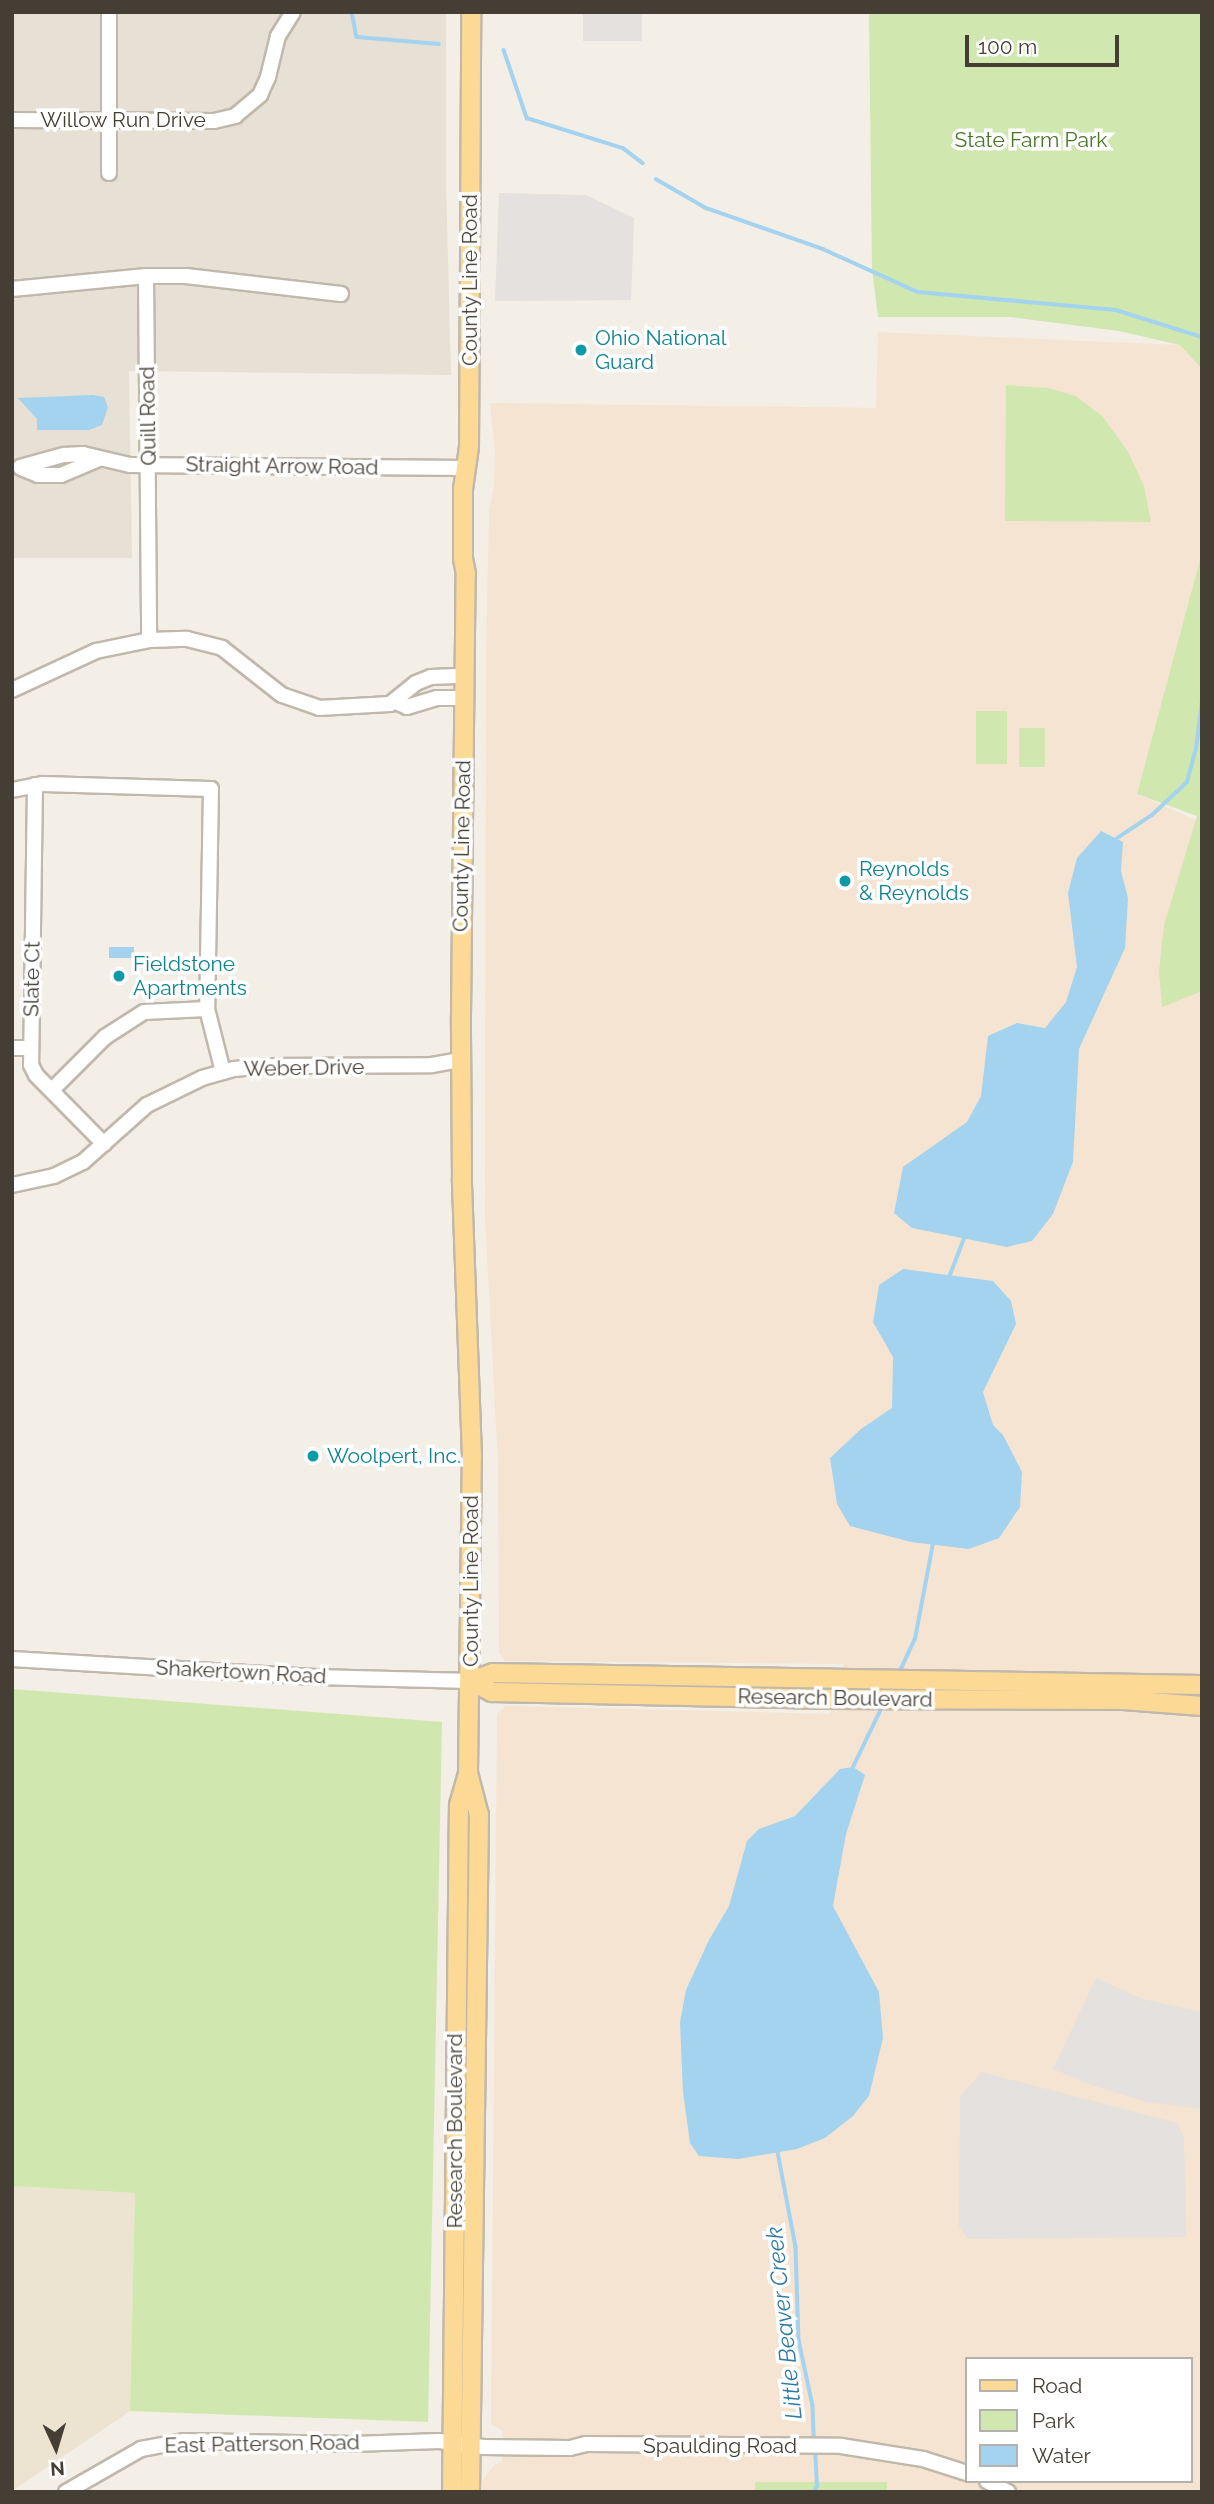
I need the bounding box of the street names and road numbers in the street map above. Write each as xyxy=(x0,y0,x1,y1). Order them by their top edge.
street label: Willow Run Drive xyxy=(40,107,206,133)
street label: County Line Road xyxy=(457,194,483,366)
street label: Quill Road xyxy=(135,366,161,466)
street label: Straight Arrow Road xyxy=(185,452,379,480)
street label: County Line Road xyxy=(448,760,476,932)
street label: Slate Ct xyxy=(19,941,45,1017)
street label: Weber Drive xyxy=(243,1054,365,1082)
street label: County Line Road xyxy=(458,1495,484,1667)
street label: Shakertown Road xyxy=(155,1655,327,1689)
street label: Research Boulevard xyxy=(737,1684,933,1712)
street label: Research Boulevard xyxy=(442,2034,468,2228)
street label: East Patterson Road xyxy=(164,2430,360,2458)
street label: Spaulding Road xyxy=(643,2433,797,2459)

